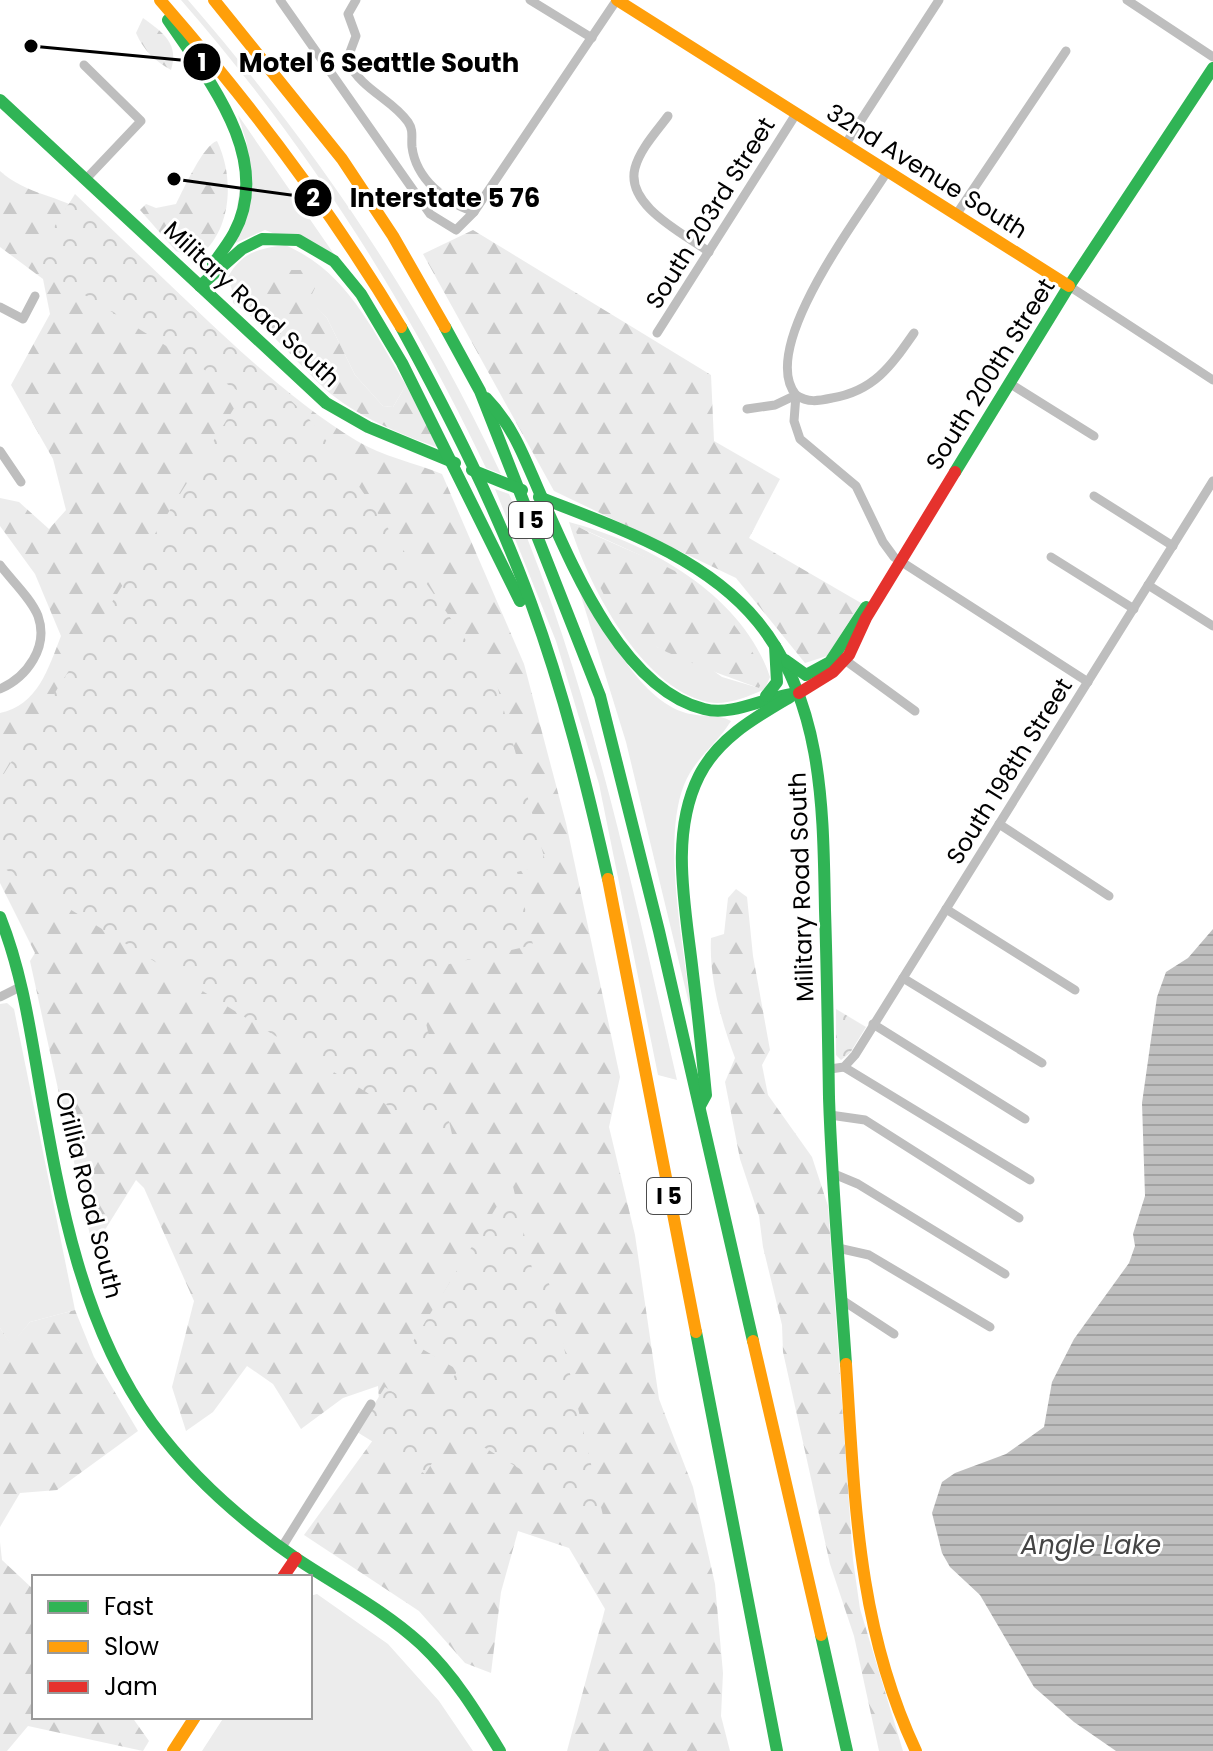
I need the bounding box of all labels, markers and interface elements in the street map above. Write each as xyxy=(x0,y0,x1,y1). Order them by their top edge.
callout: Motel 6 Seattle South xyxy=(182,37,535,87)
text: Motel 6 Seattle South xyxy=(239,45,519,81)
text: 1 xyxy=(197,46,207,79)
street label: 32nd Avenue South xyxy=(820,96,1034,246)
street label: South 203rd Street xyxy=(638,111,782,315)
callout: Interstate 5 76 xyxy=(293,173,556,223)
text: Interstate 5 76 xyxy=(350,180,540,216)
text: 2 xyxy=(306,181,320,214)
street label: Military Road South xyxy=(157,214,347,394)
street label: South 200th Street xyxy=(918,272,1062,476)
road number: I 5 xyxy=(509,502,553,538)
street label: South 198th Street xyxy=(938,671,1080,871)
street label: Military Road South xyxy=(780,772,822,1002)
street label: Orillia Road South xyxy=(47,1088,131,1302)
road number: I 5 xyxy=(647,1178,691,1214)
water label: Angle Lake xyxy=(1020,1527,1161,1563)
legend xyxy=(32,1575,312,1719)
text: Fast xyxy=(104,1590,154,1623)
text: Slow xyxy=(104,1630,159,1663)
text: Jam xyxy=(104,1670,158,1703)

